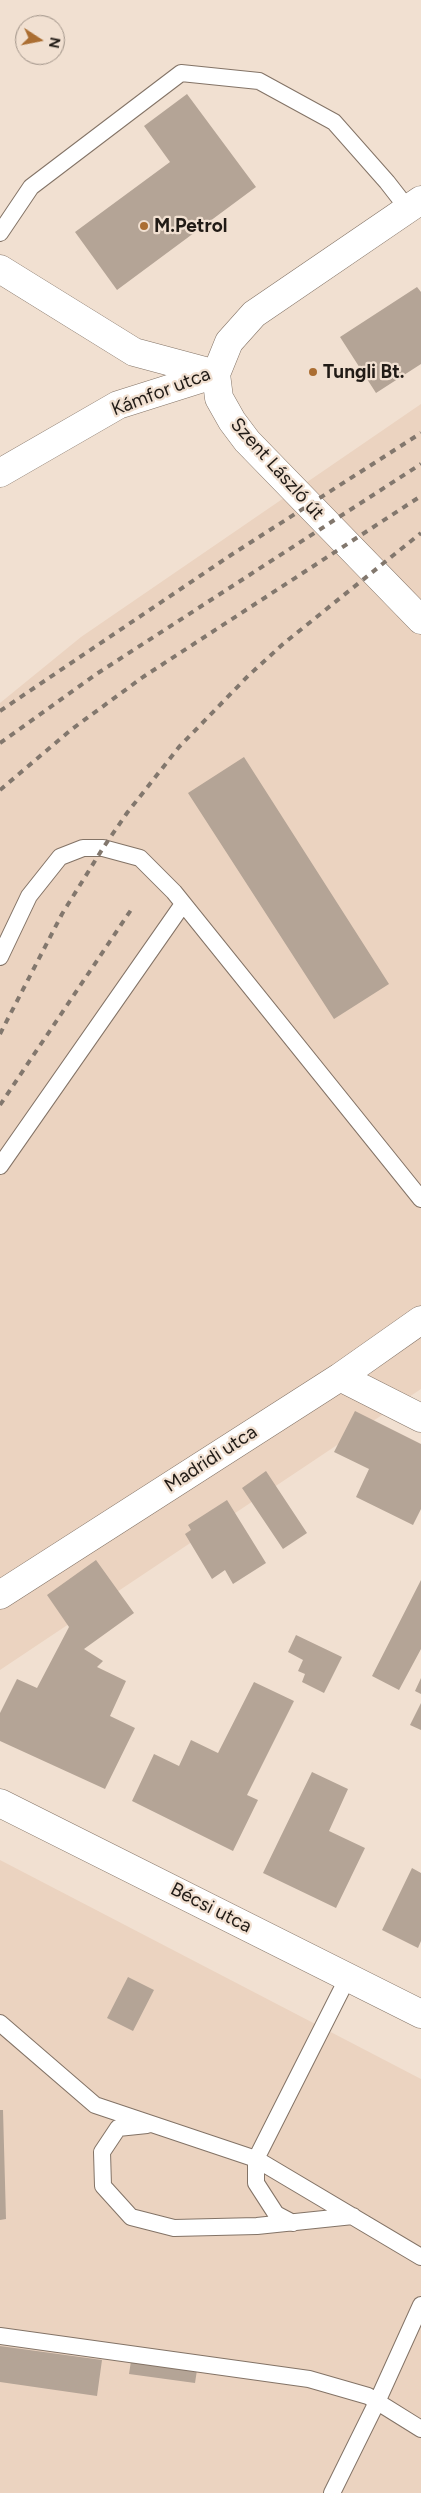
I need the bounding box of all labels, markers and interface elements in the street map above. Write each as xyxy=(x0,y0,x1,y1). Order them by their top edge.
north arrow xyxy=(15,15,65,65)
text: N xyxy=(45,36,64,50)
place label: M.Petrol xyxy=(154,215,227,237)
marker: M.Petrol xyxy=(138,220,150,232)
place label: Tungli Bt. xyxy=(323,361,405,383)
street label: Kámfor utca xyxy=(108,363,214,421)
marker: Tungli Bt. xyxy=(307,366,319,378)
street label: Szent László út xyxy=(225,413,329,525)
street label: Madridi utca xyxy=(160,1421,262,1497)
street label: Bécsi utca xyxy=(167,1878,255,1938)

